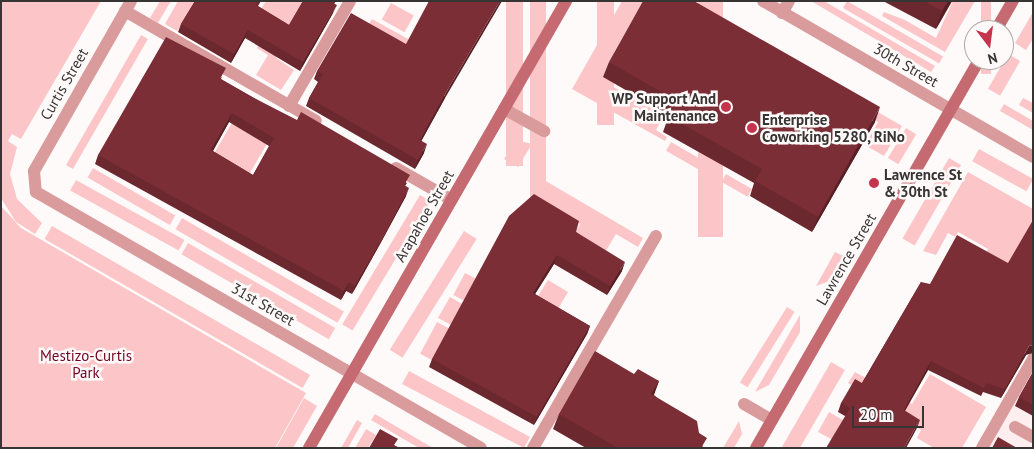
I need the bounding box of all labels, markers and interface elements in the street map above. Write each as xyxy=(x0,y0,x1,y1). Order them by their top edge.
north arrow xyxy=(964,20,1014,70)
street label: 30th Street xyxy=(870,39,942,91)
street label: Curtis Street xyxy=(36,45,92,123)
text: N xyxy=(986,49,999,68)
place label: WP Support And Maintenance xyxy=(610,89,716,124)
marker: WP Support And Maintenance xyxy=(720,101,732,113)
place label: Enterprise Coworking 5280, RiNo xyxy=(762,110,906,145)
marker: Enterprise Coworking 5280, RiNo xyxy=(746,122,758,134)
place label: Lawrence St & 30th St xyxy=(884,165,962,200)
street label: Arapahoe Street xyxy=(390,167,458,265)
marker: Lawrence St & 30th St xyxy=(868,177,880,189)
street label: Lawrence Street xyxy=(812,210,880,308)
street label: 31st Street xyxy=(228,279,298,329)
park label: Mestizo-Curtis Park xyxy=(40,346,132,381)
scale bar xyxy=(854,396,926,428)
text: 20 m xyxy=(860,405,893,424)

